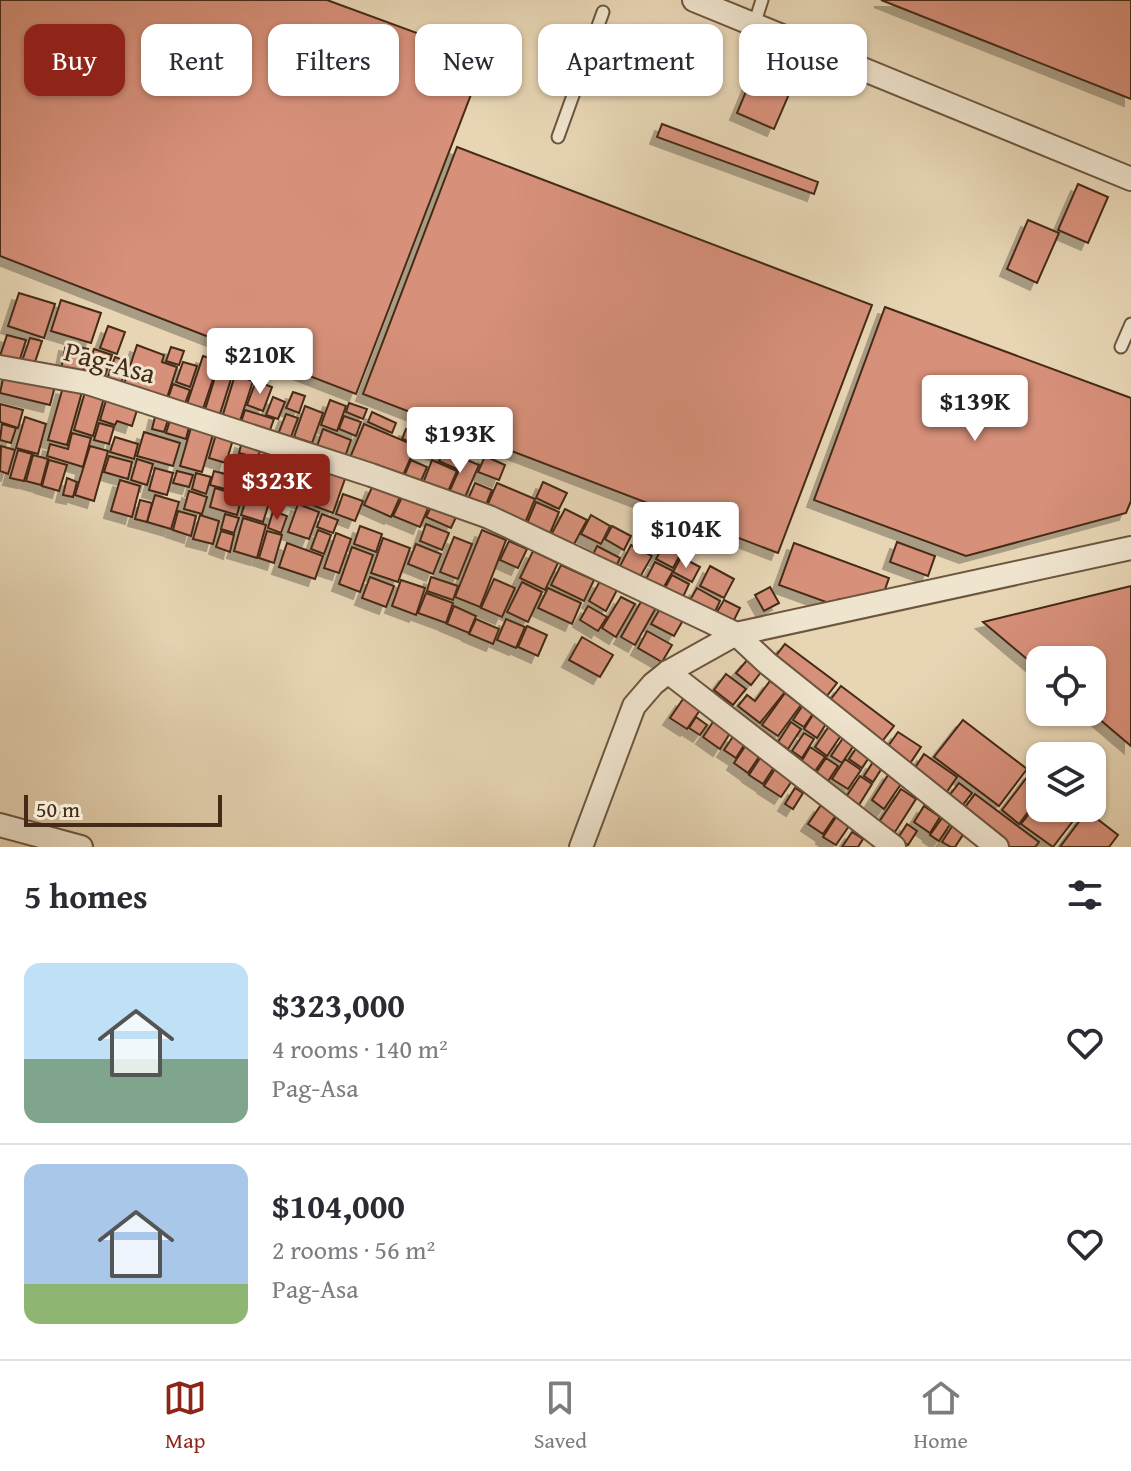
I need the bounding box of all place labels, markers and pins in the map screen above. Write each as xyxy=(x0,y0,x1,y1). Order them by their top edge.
pin: $210K xyxy=(204,328,316,396)
pin: $139K xyxy=(919,375,1031,443)
pin: $193K xyxy=(404,407,516,475)
pin: $323K xyxy=(221,454,333,522)
pin: $104K xyxy=(630,502,742,570)

